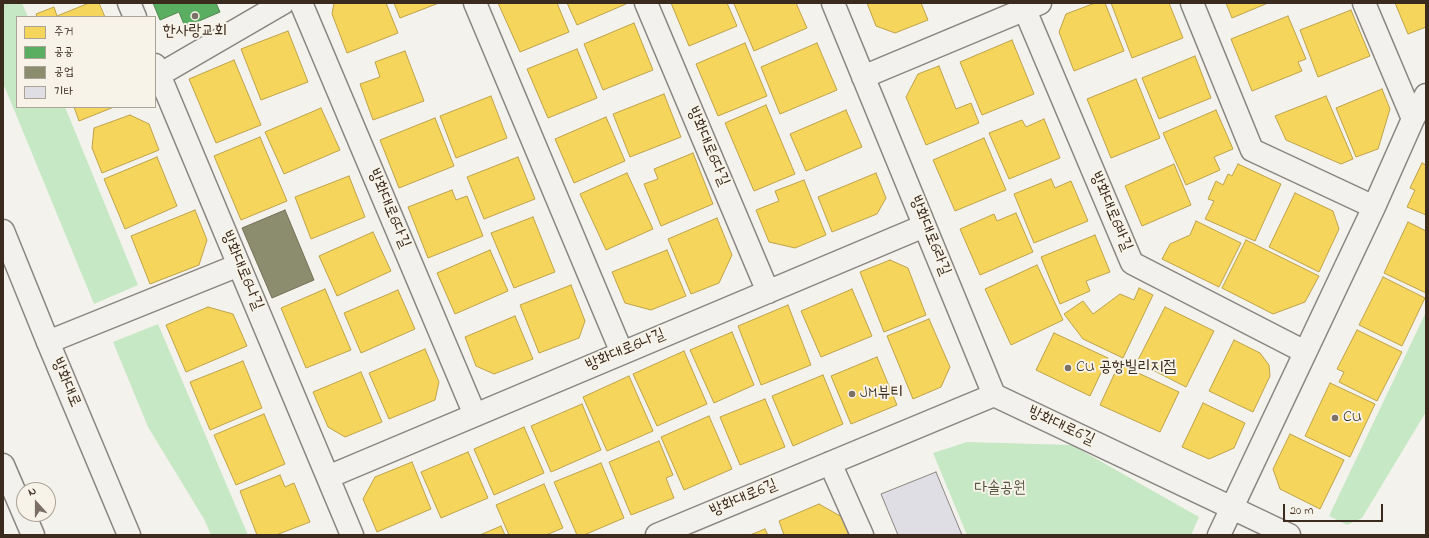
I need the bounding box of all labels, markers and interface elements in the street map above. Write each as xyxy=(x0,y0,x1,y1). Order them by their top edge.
marker: 한사랑교회 xyxy=(190,11,200,21)
legend xyxy=(16,16,156,108)
place label: 한사랑교회 xyxy=(163,22,227,42)
text: 주거 xyxy=(54,23,73,41)
text: 공공 xyxy=(54,43,73,61)
text: 공업 xyxy=(54,63,73,81)
text: 기타 xyxy=(54,83,73,101)
street label: 방화대로6다길 xyxy=(682,104,732,190)
street label: 방화대로6다길 xyxy=(363,166,413,252)
street label: 방화대로6바길 xyxy=(1085,169,1135,255)
street label: 방화대로6라길 xyxy=(904,193,954,279)
street label: 방화대로6나길 xyxy=(216,228,266,314)
street label: 방화대로6나길 xyxy=(583,326,669,376)
street label: 방화대로 xyxy=(46,356,84,410)
place label: CU 공항빌리지점 xyxy=(1076,358,1176,378)
marker: CU 공항빌리지점 xyxy=(1063,363,1073,373)
place label: JM뷰티 xyxy=(860,384,903,404)
marker: JM뷰티 xyxy=(847,389,857,399)
street label: 방화대로6길 xyxy=(1025,403,1097,451)
place label: CU xyxy=(1343,408,1362,428)
marker: CU xyxy=(1330,413,1340,423)
street label: 방화대로6길 xyxy=(707,476,781,522)
park label: 다솔공원 xyxy=(974,479,1026,499)
north arrow xyxy=(16,482,56,522)
text: N xyxy=(26,483,38,501)
scale bar xyxy=(1285,496,1385,522)
text: 20 m xyxy=(1290,502,1313,520)

